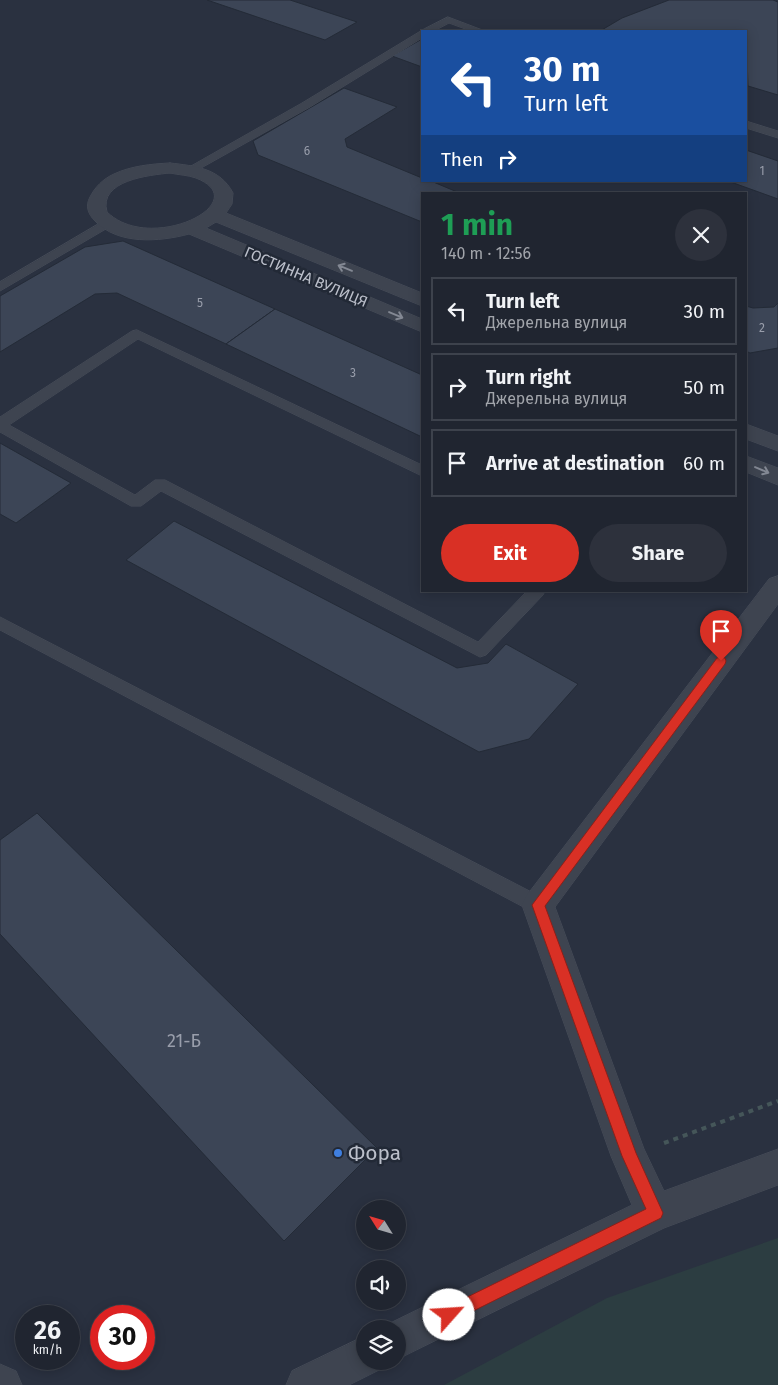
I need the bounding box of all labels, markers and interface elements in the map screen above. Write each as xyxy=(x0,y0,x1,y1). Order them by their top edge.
text: 30 m xyxy=(524,48,601,90)
icon: left xyxy=(441,50,506,115)
text: Turn left xyxy=(524,90,608,117)
house number: 6 xyxy=(304,144,310,158)
icon: right xyxy=(493,145,521,173)
text: Then xyxy=(441,148,483,171)
house number: 1 xyxy=(759,164,765,178)
text: 1 min xyxy=(441,207,513,243)
button: close xyxy=(675,209,727,261)
street label: ГОСТИННА ВУЛИЦЯ xyxy=(242,243,370,311)
text: 140 m · 12:56 xyxy=(441,244,531,263)
one-way arrow xyxy=(338,263,353,273)
text: Turn left xyxy=(486,290,560,313)
house number: 5 xyxy=(197,296,203,310)
icon: left xyxy=(443,297,471,325)
text: 30 m xyxy=(684,300,725,323)
one-way arrow xyxy=(388,311,403,321)
text: Джерельна вулиця xyxy=(486,313,627,332)
house number: 2 xyxy=(759,321,765,335)
house number: 3 xyxy=(350,366,356,380)
text: Turn right xyxy=(486,366,571,389)
icon: right xyxy=(443,373,471,401)
text: 50 m xyxy=(684,376,725,399)
text: Джерельна вулиця xyxy=(486,389,627,408)
icon: arrive xyxy=(443,449,471,477)
text: Arrive at destination xyxy=(486,452,665,475)
text: 60 m xyxy=(683,452,725,475)
one-way arrow xyxy=(754,465,769,475)
button: Exit xyxy=(441,524,579,582)
button: Share xyxy=(589,524,727,582)
pin xyxy=(700,610,742,661)
icon: arrive xyxy=(707,617,735,645)
house number: 21-Б xyxy=(167,1030,201,1052)
place label: Фора xyxy=(348,1140,401,1166)
marker: Фора xyxy=(332,1147,344,1159)
north arrow xyxy=(356,1200,406,1250)
map controls xyxy=(356,1200,406,1370)
button: sound xyxy=(356,1260,406,1310)
position arrow xyxy=(422,1288,474,1340)
speed limit sign: 30 xyxy=(90,1305,155,1370)
text: 26 xyxy=(34,1316,61,1346)
button: layers xyxy=(356,1320,406,1370)
text: km/h xyxy=(33,1343,62,1357)

